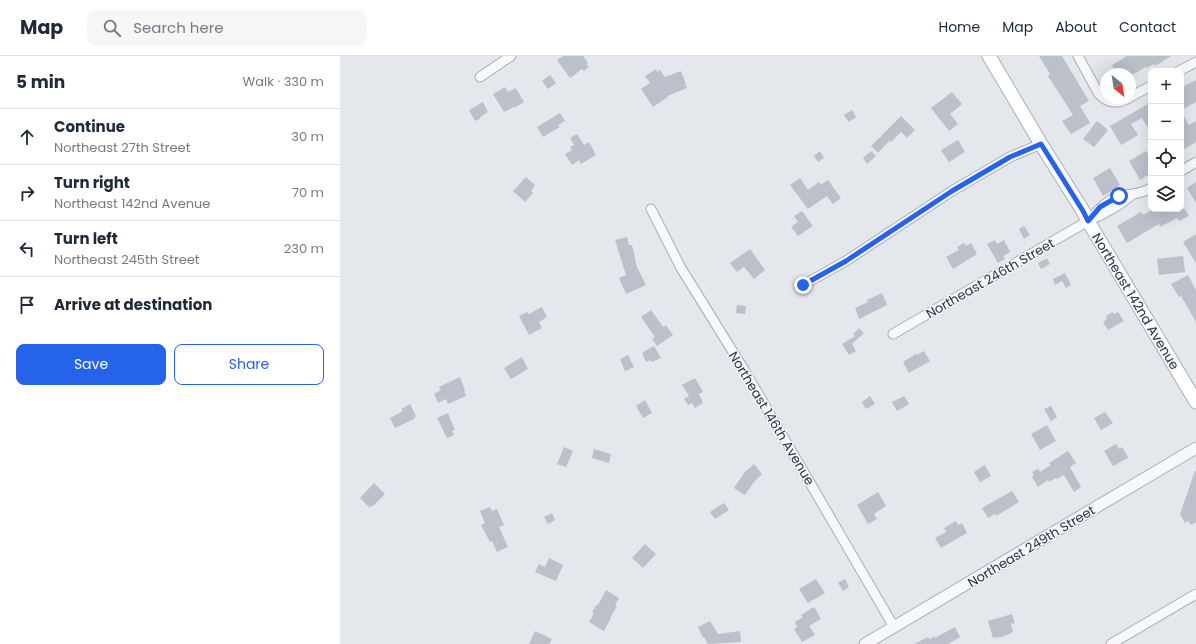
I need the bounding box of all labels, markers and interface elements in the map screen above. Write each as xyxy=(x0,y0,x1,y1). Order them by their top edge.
search box xyxy=(87,10,367,46)
text: Map xyxy=(20,14,63,41)
icon: search xyxy=(101,17,123,39)
text: Search here xyxy=(133,17,224,38)
text: Home xyxy=(938,17,980,37)
text: Map xyxy=(1002,17,1033,37)
text: About xyxy=(1055,17,1097,37)
text: Contact xyxy=(1119,17,1176,37)
north arrow xyxy=(1100,68,1136,104)
map controls xyxy=(1148,68,1184,212)
button: + xyxy=(1148,68,1184,104)
text: 5 min xyxy=(16,70,65,94)
text: Walk · 330 m xyxy=(243,72,324,91)
button: − xyxy=(1148,104,1184,140)
text: Continue xyxy=(54,116,125,137)
icon: ahead xyxy=(16,126,38,148)
text: 30 m xyxy=(291,127,324,146)
text: Northeast 27th Street xyxy=(54,138,190,157)
button: locate xyxy=(1148,140,1184,176)
text: Turn right xyxy=(54,172,130,193)
button: layers xyxy=(1148,176,1184,212)
icon: right xyxy=(16,182,38,204)
text: 70 m xyxy=(292,183,324,202)
route start xyxy=(1110,187,1128,205)
text: Northeast 142nd Avenue xyxy=(54,194,210,213)
text: Turn left xyxy=(54,228,118,249)
street label: Northeast 142nd Avenue xyxy=(1087,229,1184,373)
street label: Northeast 246th Street xyxy=(922,234,1058,323)
icon: left xyxy=(16,238,38,260)
text: 230 m xyxy=(284,239,324,258)
text: Northeast 245th Street xyxy=(54,250,200,269)
route end xyxy=(794,276,812,294)
icon: arrive xyxy=(16,294,38,316)
text: Arrive at destination xyxy=(54,294,212,315)
button: Save xyxy=(16,344,166,385)
button: Share xyxy=(174,344,324,385)
street label: Northeast 146th Avenue xyxy=(724,348,819,489)
street label: Northeast 249th Street xyxy=(964,501,1099,592)

